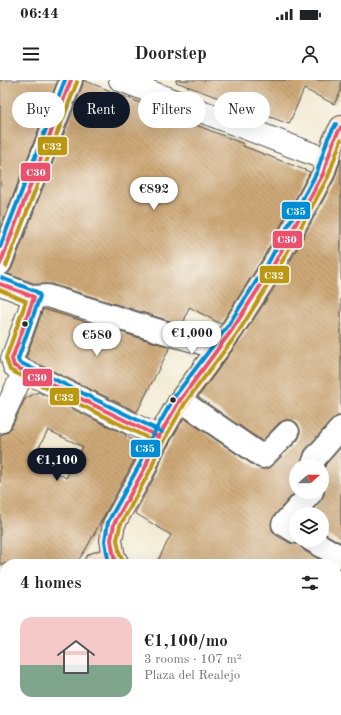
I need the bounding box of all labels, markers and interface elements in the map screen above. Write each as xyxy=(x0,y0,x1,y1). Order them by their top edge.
text: 06:44 xyxy=(20,7,59,22)
icon: menu xyxy=(20,43,42,65)
icon: person xyxy=(299,43,321,65)
text: Doorstep xyxy=(134,45,207,63)
chip: Buy xyxy=(12,92,65,128)
chip: Rent xyxy=(73,92,130,128)
chip: Filters xyxy=(138,92,206,128)
chip: New xyxy=(214,92,270,128)
line badge: C32 xyxy=(37,136,68,156)
text: C32 xyxy=(42,142,62,153)
line badge: C30 xyxy=(20,162,51,182)
text: C30 xyxy=(26,168,46,179)
pin: €892 xyxy=(130,177,178,211)
text: €892 xyxy=(139,183,169,196)
line badge: C35 xyxy=(281,201,311,220)
text: C35 xyxy=(286,207,306,218)
line badge: C30 xyxy=(272,230,303,249)
text: C30 xyxy=(277,235,297,246)
line badge: C32 xyxy=(259,265,290,284)
text: C32 xyxy=(264,271,284,282)
unlabelled marker xyxy=(20,319,30,329)
pin: €1,000 xyxy=(159,321,225,355)
pin: €580 xyxy=(73,323,121,357)
text: €1,000 xyxy=(171,327,213,340)
text: €580 xyxy=(82,329,112,342)
line badge: C30 xyxy=(22,368,53,387)
text: C30 xyxy=(27,373,47,384)
line badge: C32 xyxy=(49,387,80,406)
text: C32 xyxy=(54,393,74,404)
unlabelled marker xyxy=(168,395,178,405)
line badge: C35 xyxy=(130,439,161,458)
text: C35 xyxy=(135,444,155,455)
pin: €1,100 xyxy=(24,448,90,482)
text: €1,100 xyxy=(36,454,78,467)
north arrow xyxy=(289,459,329,499)
map controls xyxy=(289,459,329,547)
button: layers xyxy=(289,507,329,547)
icon: filters xyxy=(299,572,321,594)
text: 4 homes xyxy=(20,575,82,592)
icon: home xyxy=(52,633,100,681)
text: €1,100/mo xyxy=(144,633,228,650)
text: 3 rooms · 107 m² xyxy=(144,653,242,666)
text: Plaza del Realejo xyxy=(144,669,240,682)

